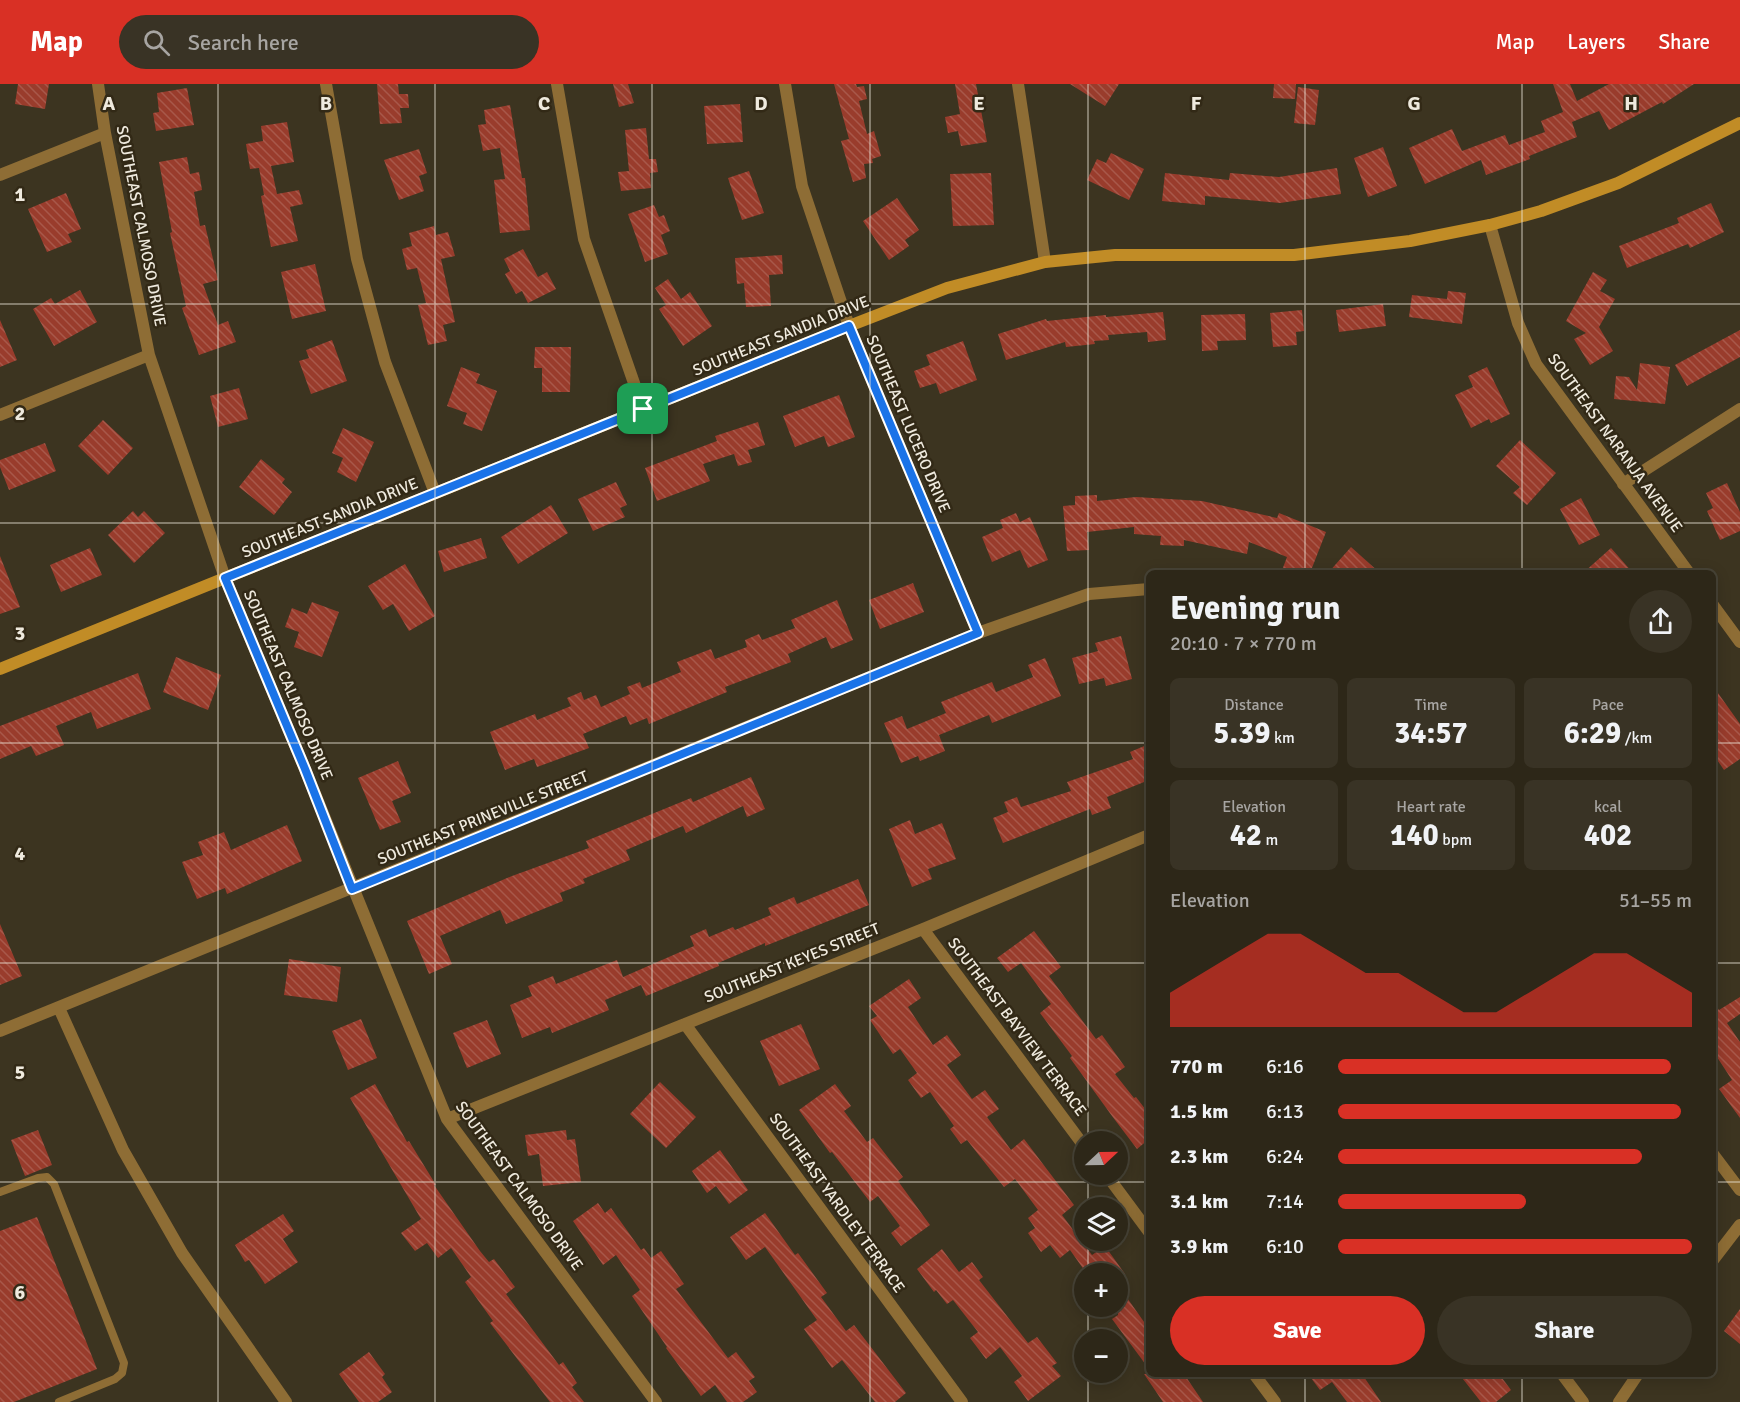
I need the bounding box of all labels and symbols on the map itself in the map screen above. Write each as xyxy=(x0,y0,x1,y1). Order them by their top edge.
text: A xyxy=(103,91,116,116)
text: B xyxy=(320,91,332,116)
text: C xyxy=(538,91,550,116)
text: D xyxy=(754,91,768,116)
text: E xyxy=(973,91,985,116)
text: F xyxy=(1191,91,1202,116)
text: G xyxy=(1407,91,1421,116)
text: H xyxy=(1624,91,1638,116)
street label: SOUTHEAST CALMOSO DRIVE xyxy=(112,124,170,328)
text: 1 xyxy=(15,182,26,207)
street label: SOUTHEAST SANDIA DRIVE xyxy=(690,291,872,381)
street label: SOUTHEAST LUCERO DRIVE xyxy=(861,332,955,516)
street label: SOUTHEAST NARANJA AVENUE xyxy=(1543,350,1687,536)
pin xyxy=(617,383,668,434)
text: 2 xyxy=(15,401,25,426)
street label: SOUTHEAST SANDIA DRIVE xyxy=(239,473,421,563)
street label: SOUTHEAST CALMOSO DRIVE xyxy=(239,587,337,783)
text: 3 xyxy=(15,621,25,646)
street label: SOUTHEAST PRINEVILLE STREET xyxy=(375,766,591,870)
text: 4 xyxy=(15,841,26,866)
street label: SOUTHEAST KEYES STREET xyxy=(701,919,883,1007)
street label: SOUTHEAST BAYVIEW TERRACE xyxy=(943,934,1091,1120)
text: 5 xyxy=(15,1060,25,1085)
street label: SOUTHEAST CALMOSO DRIVE xyxy=(451,1097,587,1275)
street label: SOUTHEAST YARDLEY TERRACE xyxy=(765,1109,909,1297)
north arrow xyxy=(1074,1131,1128,1185)
text: 6 xyxy=(15,1280,26,1305)

